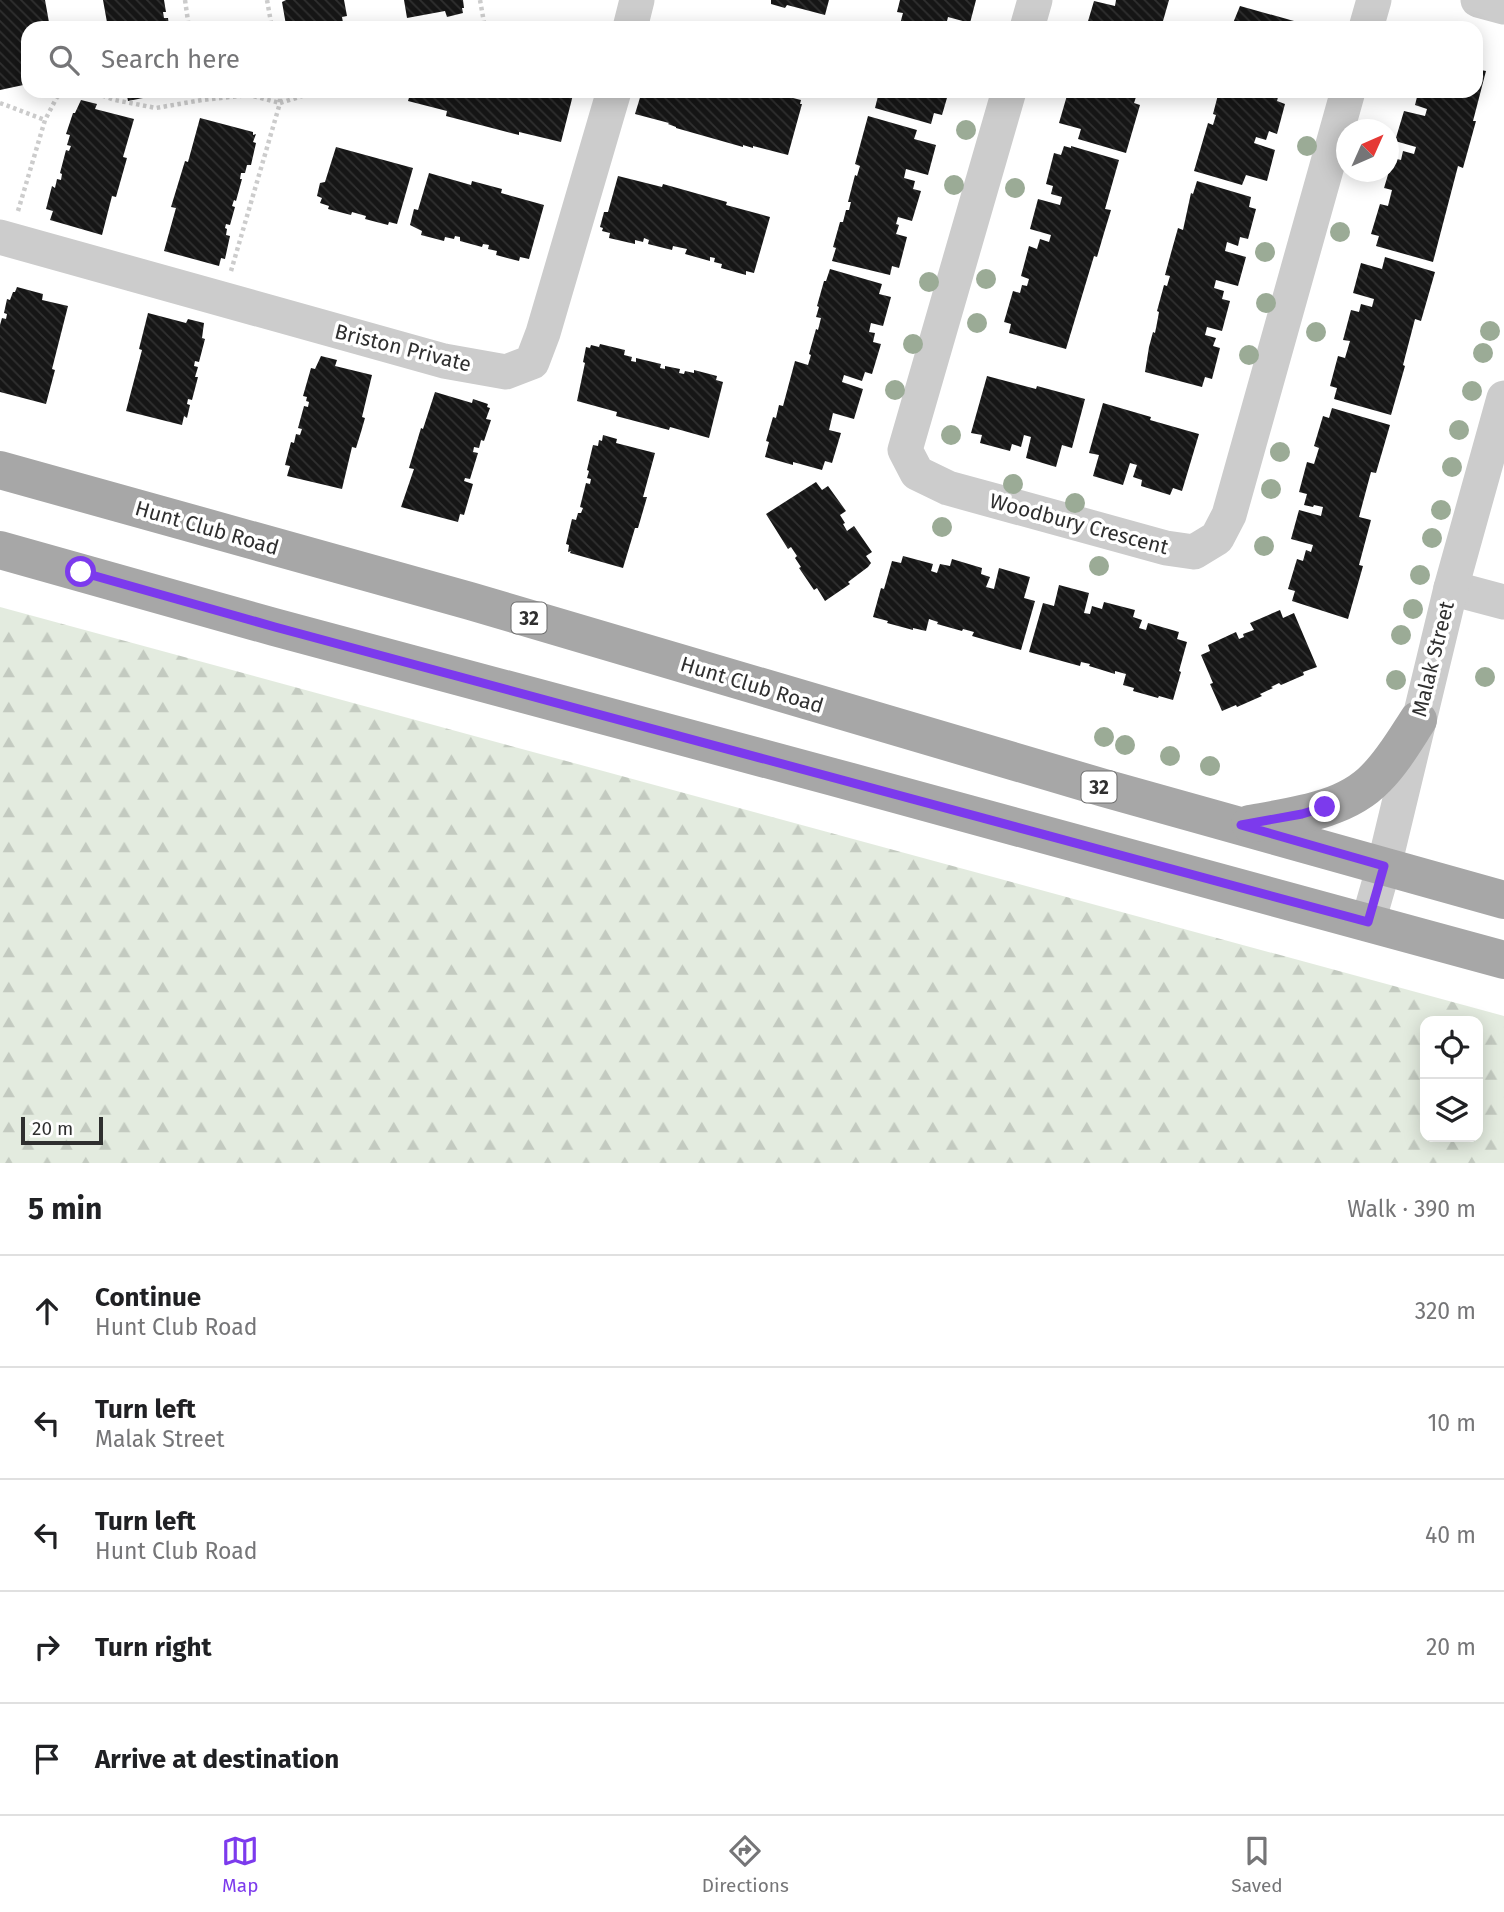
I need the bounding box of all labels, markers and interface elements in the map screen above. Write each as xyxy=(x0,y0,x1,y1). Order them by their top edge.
search box xyxy=(21,21,1483,98)
icon: search xyxy=(45,41,83,79)
text: Search here xyxy=(101,44,240,75)
north arrow xyxy=(1336,119,1399,182)
street label: Briston Private xyxy=(332,318,474,378)
street label: Woodbury Crescent xyxy=(987,488,1172,560)
street label: Hunt Club Road xyxy=(132,495,282,561)
route start xyxy=(65,556,96,587)
street label: Malak Street xyxy=(1406,598,1460,720)
road number: 32 xyxy=(512,603,546,634)
street label: Hunt Club Road xyxy=(677,651,827,719)
road number: 32 xyxy=(1082,772,1116,802)
route end xyxy=(1309,791,1340,822)
map controls xyxy=(1420,1016,1483,1142)
button: locate xyxy=(1420,1016,1483,1079)
button: layers xyxy=(1420,1079,1483,1142)
scale bar xyxy=(21,1114,103,1146)
text: 20 m xyxy=(32,1117,73,1140)
text: 5 min xyxy=(28,1191,102,1227)
text: Walk · 390 m xyxy=(1347,1195,1476,1223)
text: Continue xyxy=(95,1282,201,1313)
icon: ahead xyxy=(28,1292,66,1330)
text: 320 m xyxy=(1415,1297,1476,1325)
text: Hunt Club Road xyxy=(95,1313,257,1341)
text: Turn left xyxy=(95,1394,196,1425)
icon: left xyxy=(28,1404,66,1442)
text: 10 m xyxy=(1427,1409,1476,1437)
text: Malak Street xyxy=(95,1425,225,1453)
text: Turn left xyxy=(95,1506,196,1537)
icon: left xyxy=(28,1516,66,1554)
text: 40 m xyxy=(1425,1521,1476,1549)
text: Hunt Club Road xyxy=(95,1537,257,1565)
icon: right xyxy=(28,1628,66,1666)
text: Turn right xyxy=(95,1632,212,1663)
text: 20 m xyxy=(1426,1633,1476,1661)
icon: arrive xyxy=(28,1740,66,1778)
text: Arrive at destination xyxy=(95,1744,339,1775)
tab: Map xyxy=(221,1832,259,1897)
tab: Directions xyxy=(702,1832,789,1897)
tab: Saved xyxy=(1231,1832,1283,1897)

